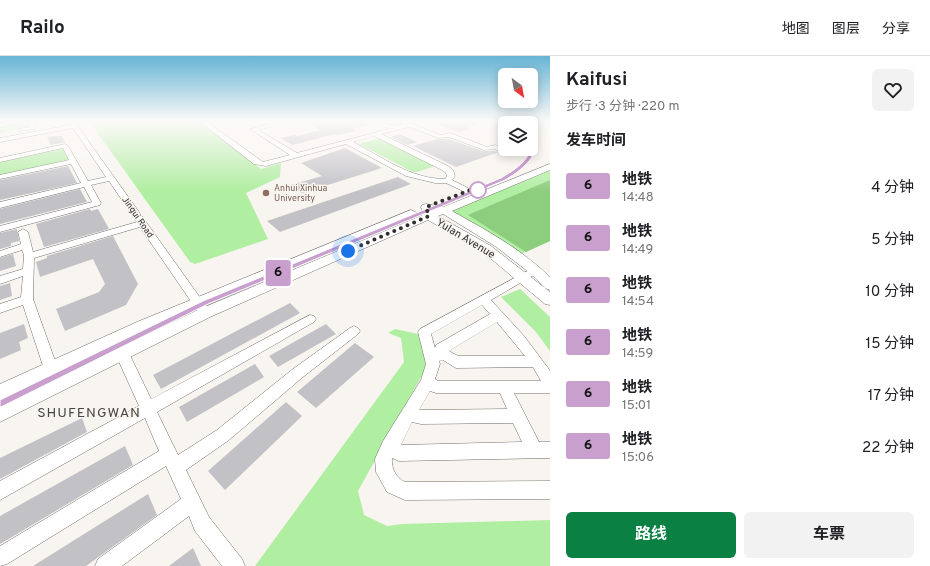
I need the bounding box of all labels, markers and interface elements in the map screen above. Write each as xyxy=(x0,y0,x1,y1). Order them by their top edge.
text: Railo xyxy=(20,16,65,40)
text: 地图 xyxy=(782,21,810,38)
text: 图层 xyxy=(832,21,860,38)
text: 分享 xyxy=(882,21,910,38)
north arrow xyxy=(498,68,538,108)
map controls xyxy=(498,68,538,156)
text: Kaifusi xyxy=(566,68,627,92)
button: heart xyxy=(872,69,914,111)
text: 步行 · 3 分钟 · 220 m xyxy=(566,99,679,115)
button: layers xyxy=(498,116,538,156)
text: 发车时间 xyxy=(566,132,626,151)
text: 地铁 xyxy=(622,171,652,190)
text: 6 xyxy=(584,177,592,194)
text: 4 分钟 xyxy=(871,179,914,198)
unlabelled marker xyxy=(469,181,487,199)
place label: Anhui Xinhua University xyxy=(274,183,328,204)
marker: Anhui Xinhua University xyxy=(261,188,271,198)
text: 14:48 xyxy=(622,190,654,206)
street label: Jingui Road xyxy=(119,195,156,240)
street label: Yulan Avenue xyxy=(433,216,498,262)
text: 地铁 xyxy=(622,223,652,242)
text: 6 xyxy=(584,229,592,246)
text: 5 分钟 xyxy=(871,231,914,250)
your location xyxy=(338,241,358,261)
text: 14:49 xyxy=(622,242,653,258)
line badge: 6 xyxy=(265,260,291,286)
text: 6 xyxy=(274,264,282,281)
text: 地铁 xyxy=(622,275,652,294)
text: 6 xyxy=(584,281,592,298)
text: 10 分钟 xyxy=(865,283,914,302)
text: 14:54 xyxy=(622,294,654,310)
text: 地铁 xyxy=(622,327,652,346)
text: 6 xyxy=(584,333,592,350)
text: 15 分钟 xyxy=(866,335,914,354)
text: 14:59 xyxy=(622,346,653,362)
text: 地铁 xyxy=(622,379,652,398)
text: 6 xyxy=(584,385,592,402)
text: 17 分钟 xyxy=(868,387,914,406)
text: 15:01 xyxy=(622,398,651,414)
district label: SHUFENGWAN xyxy=(37,405,141,422)
text: 地铁 xyxy=(622,431,652,450)
text: 6 xyxy=(584,437,592,454)
text: 22 分钟 xyxy=(862,439,914,458)
text: 15:06 xyxy=(622,450,654,466)
button: 路线 xyxy=(566,512,736,558)
button: 车票 xyxy=(744,512,914,558)

